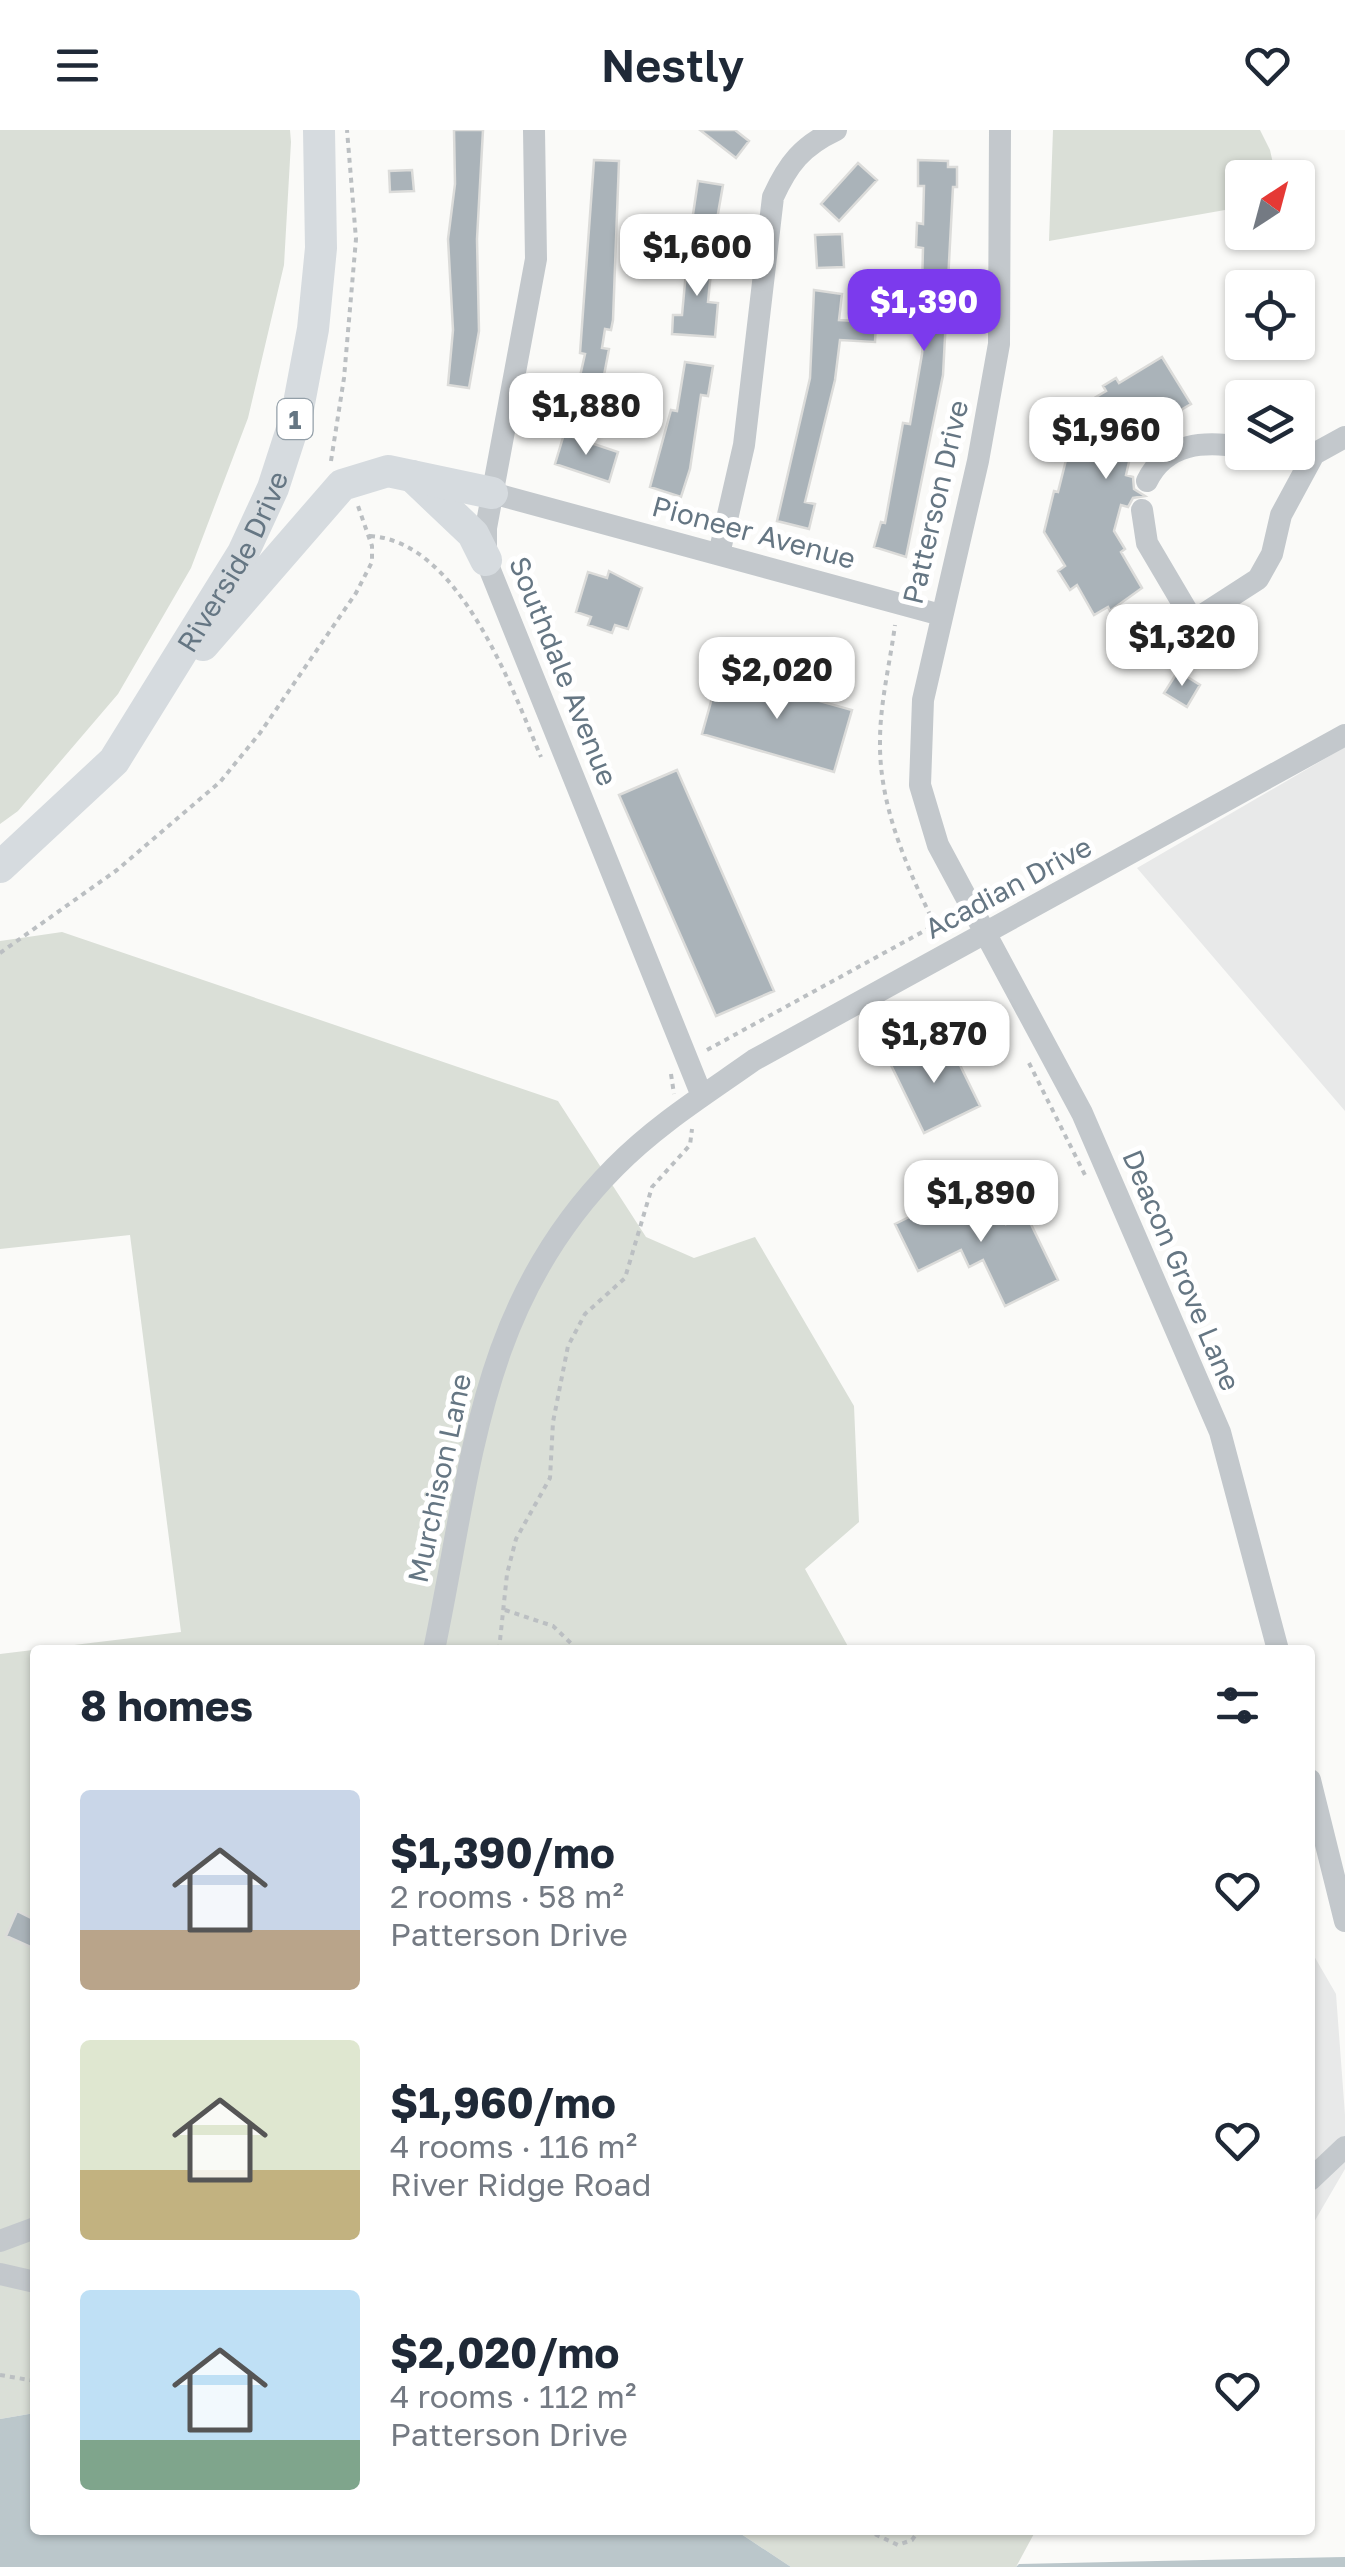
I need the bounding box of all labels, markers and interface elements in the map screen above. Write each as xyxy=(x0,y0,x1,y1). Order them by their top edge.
icon: menu xyxy=(50,38,105,93)
text: Nestly xyxy=(601,38,744,92)
icon: heart xyxy=(1240,38,1295,93)
north arrow xyxy=(1225,160,1315,250)
map controls xyxy=(1225,160,1315,470)
pin: $1,600 xyxy=(616,214,778,299)
text: $1,600 xyxy=(642,227,752,265)
pin: $1,390 xyxy=(843,269,1005,354)
button: locate xyxy=(1225,270,1315,360)
text: $1,390 xyxy=(870,282,978,320)
pin: $1,880 xyxy=(505,373,667,458)
button: layers xyxy=(1225,380,1315,470)
text: $1,880 xyxy=(531,386,641,424)
street label: Patterson Drive xyxy=(896,397,974,607)
pin: $1,960 xyxy=(1025,397,1187,482)
road number: 1 xyxy=(278,399,312,439)
text: $1,960 xyxy=(1051,410,1161,448)
street label: Riverside Drive xyxy=(169,467,294,658)
street label: Pioneer Avenue xyxy=(649,489,859,575)
street label: Southdale Avenue xyxy=(503,552,625,790)
pin: $1,320 xyxy=(1101,604,1263,689)
text: $1,320 xyxy=(1128,617,1236,655)
pin: $2,020 xyxy=(696,637,858,722)
text: $2,020 xyxy=(721,650,833,688)
street label: Acadian Drive xyxy=(919,829,1097,945)
pin: $1,870 xyxy=(853,1001,1015,1086)
text: $1,870 xyxy=(881,1014,987,1052)
street label: Deacon Grove Lane xyxy=(1116,1145,1248,1395)
pin: $1,890 xyxy=(900,1160,1062,1245)
text: $1,890 xyxy=(926,1173,1036,1211)
street label: Murchison Lane xyxy=(401,1370,477,1586)
icon: filters xyxy=(1210,1678,1265,1733)
text: 8 homes xyxy=(80,1680,253,1730)
text: $1,390/mo xyxy=(390,1827,615,1877)
icon: home xyxy=(160,1830,280,1950)
icon: heart xyxy=(1210,1863,1265,1918)
text: 2 rooms · 58 m² xyxy=(390,1877,624,1915)
text: Patterson Drive xyxy=(390,1915,628,1953)
text: $1,960/mo xyxy=(390,2077,616,2127)
icon: home xyxy=(160,2080,280,2200)
icon: heart xyxy=(1210,2113,1265,2168)
text: 4 rooms · 116 m² xyxy=(390,2127,637,2165)
text: River Ridge Road xyxy=(390,2165,651,2203)
text: $2,020/mo xyxy=(390,2327,620,2377)
icon: home xyxy=(160,2330,280,2450)
icon: heart xyxy=(1210,2363,1265,2418)
text: 4 rooms · 112 m² xyxy=(390,2377,636,2415)
text: Patterson Drive xyxy=(390,2415,628,2453)

